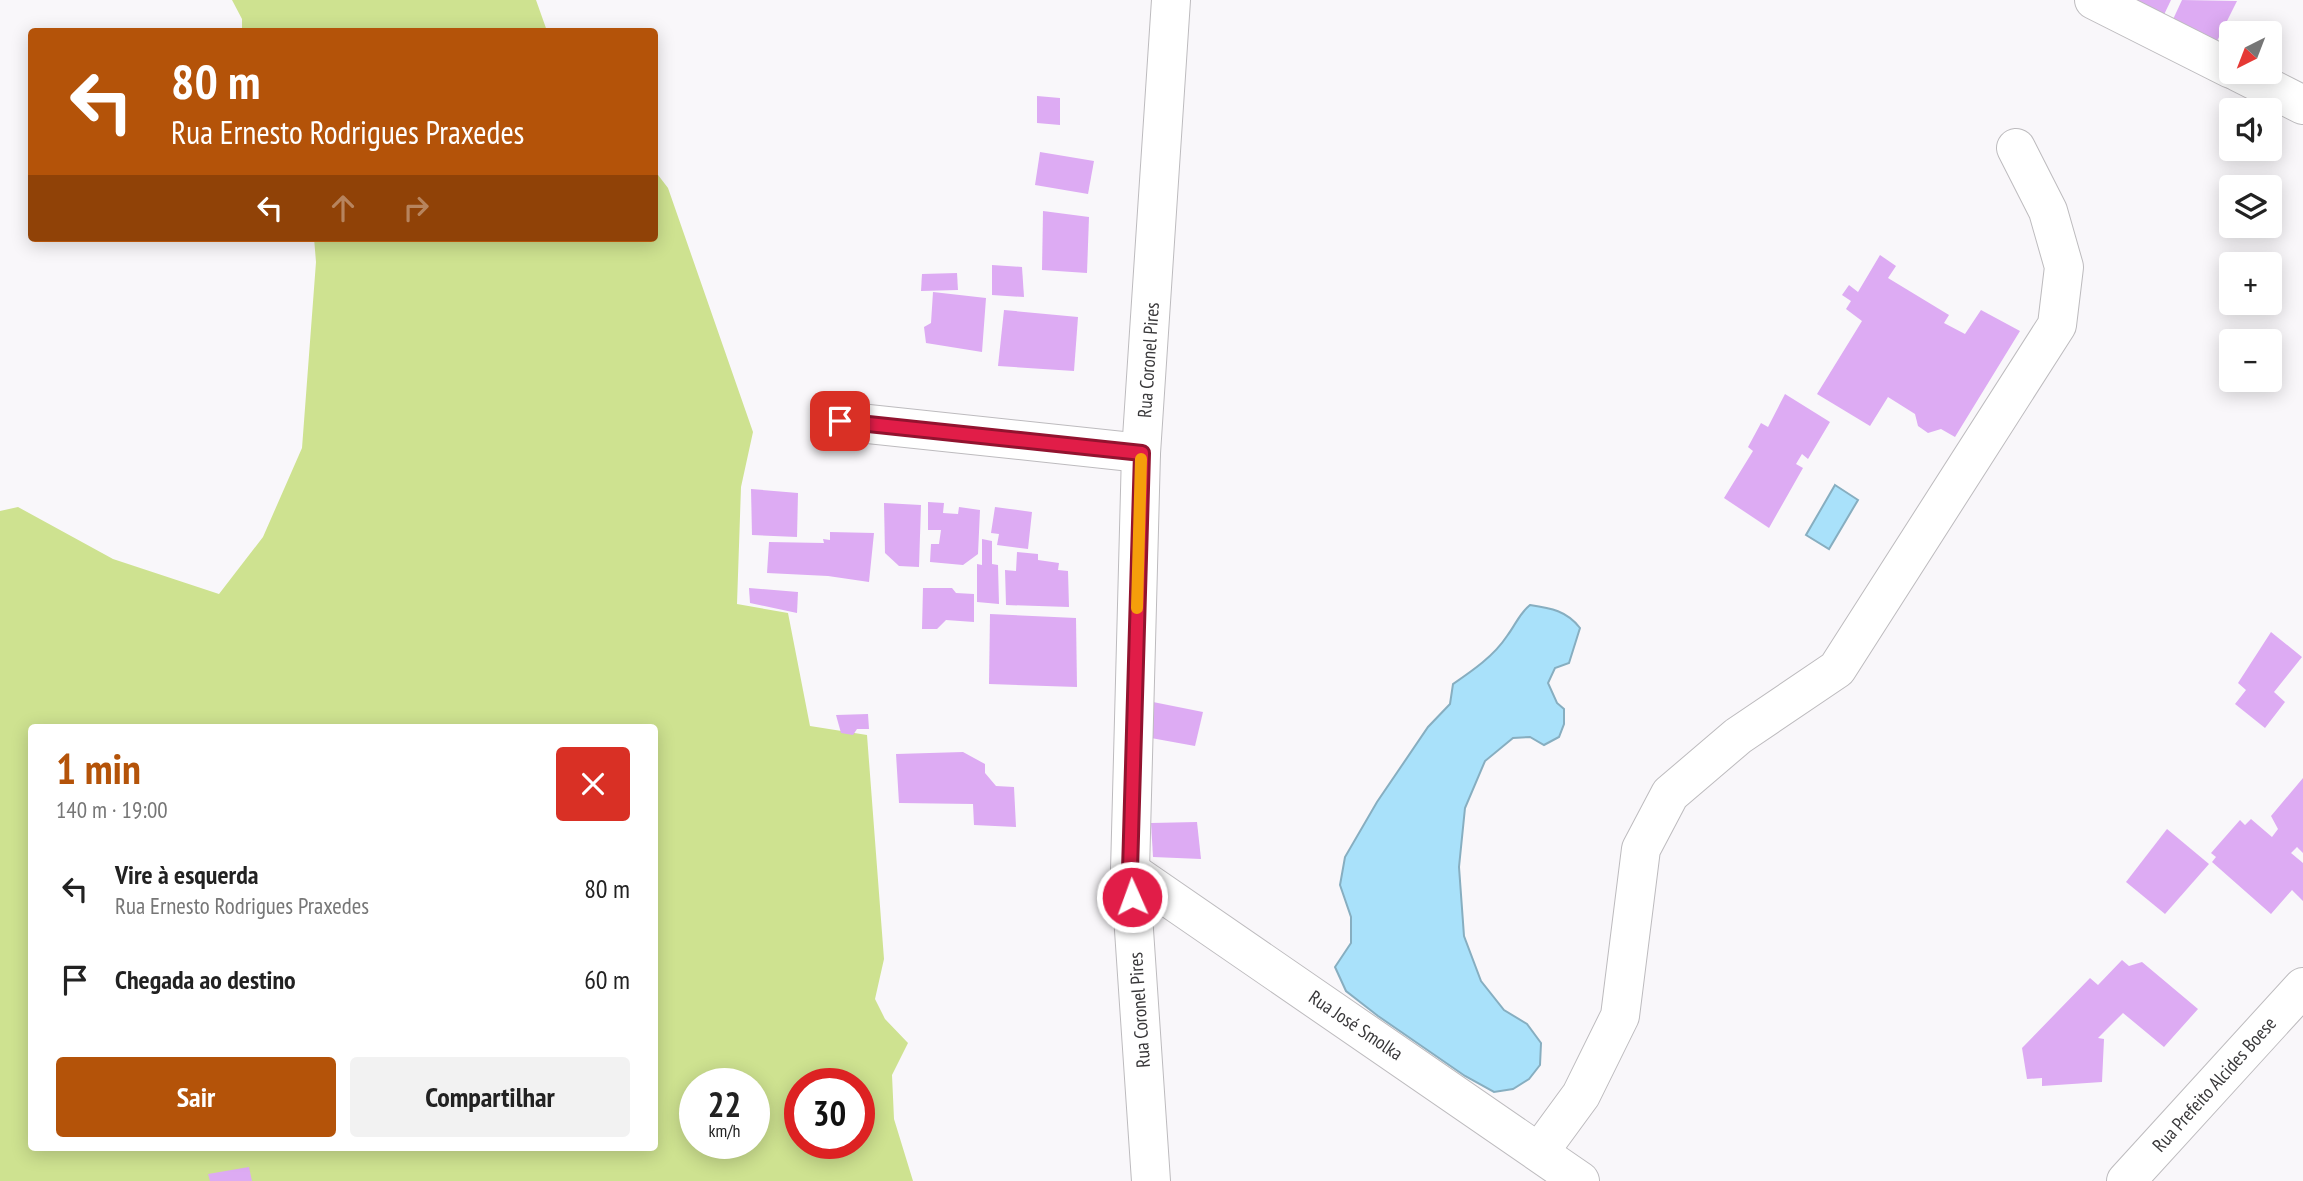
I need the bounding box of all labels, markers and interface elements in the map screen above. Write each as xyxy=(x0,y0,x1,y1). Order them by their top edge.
north arrow xyxy=(2219,21,2282,84)
map controls xyxy=(2219,21,2282,392)
text: 80 m xyxy=(171,49,260,113)
icon: left xyxy=(56,56,147,147)
button: sound xyxy=(2219,98,2282,161)
text: Rua Ernesto Rodrigues Praxedes xyxy=(171,111,524,153)
button: layers xyxy=(2219,175,2282,238)
icon: left xyxy=(251,189,289,227)
icon: ahead xyxy=(324,189,362,227)
icon: right xyxy=(397,189,435,227)
button: + xyxy=(2219,252,2282,315)
street label: Rua Coronel Pires xyxy=(1132,301,1164,419)
button: − xyxy=(2219,329,2282,392)
pin xyxy=(810,391,870,451)
icon: arrive xyxy=(821,402,859,440)
text: 1 min xyxy=(56,741,141,796)
button: close xyxy=(556,747,630,821)
text: 140 m · 19:00 xyxy=(56,795,168,824)
text: Vire à esquerda xyxy=(115,858,258,891)
position arrow xyxy=(1095,860,1169,934)
icon: left xyxy=(56,870,94,908)
text: 80 m xyxy=(584,872,630,905)
text: Rua Ernesto Rodrigues Praxedes xyxy=(115,891,369,920)
street label: Rua Coronel Pires xyxy=(1123,951,1155,1069)
icon: arrive xyxy=(56,961,94,999)
text: Chegada ao destino xyxy=(115,963,296,996)
text: 60 m xyxy=(584,963,630,996)
street label: Rua José Smolka xyxy=(1304,985,1408,1065)
street label: Rua Prefeito Alcides Boese xyxy=(2147,1011,2281,1157)
button: Sair xyxy=(56,1057,336,1137)
button: Compartilhar xyxy=(350,1057,630,1137)
speed limit sign: 30 xyxy=(784,1068,875,1159)
text: 22 xyxy=(708,1081,741,1127)
text: km/h xyxy=(709,1119,740,1142)

